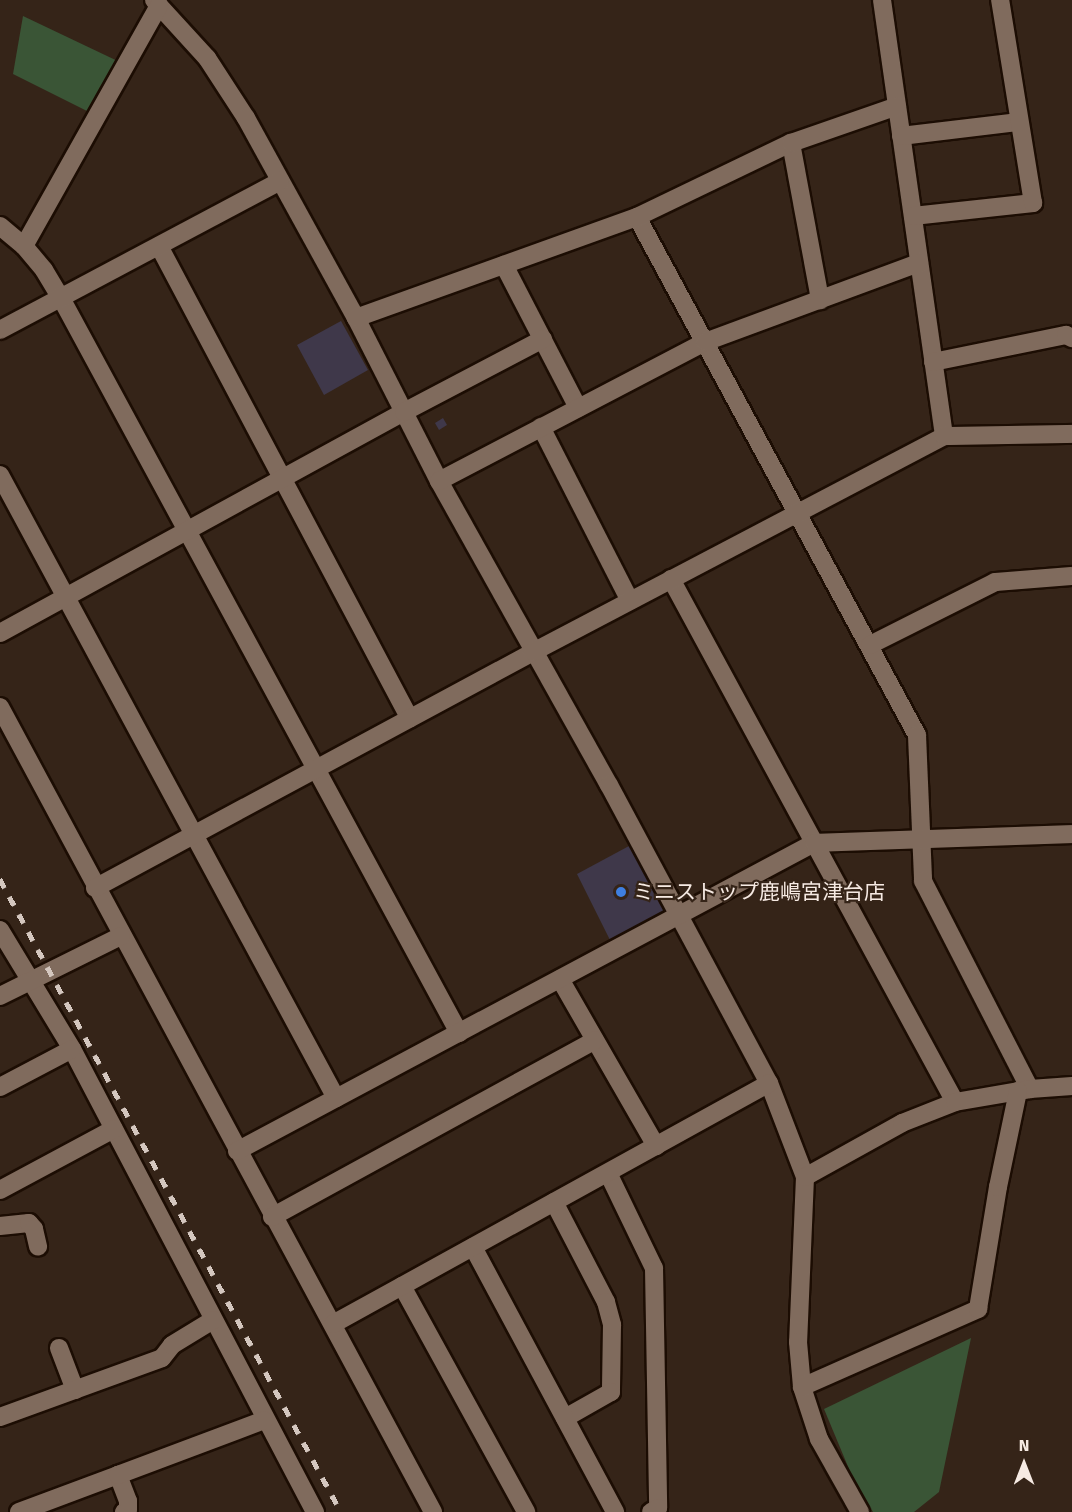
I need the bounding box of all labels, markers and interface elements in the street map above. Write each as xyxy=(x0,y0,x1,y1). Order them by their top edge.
place label: ミニストップ鹿嶋宮津台店 xyxy=(633,879,885,905)
marker: ミニストップ鹿嶋宮津台店 xyxy=(614,885,628,899)
north arrow xyxy=(994,1434,1054,1494)
text: N xyxy=(1019,1436,1029,1455)

